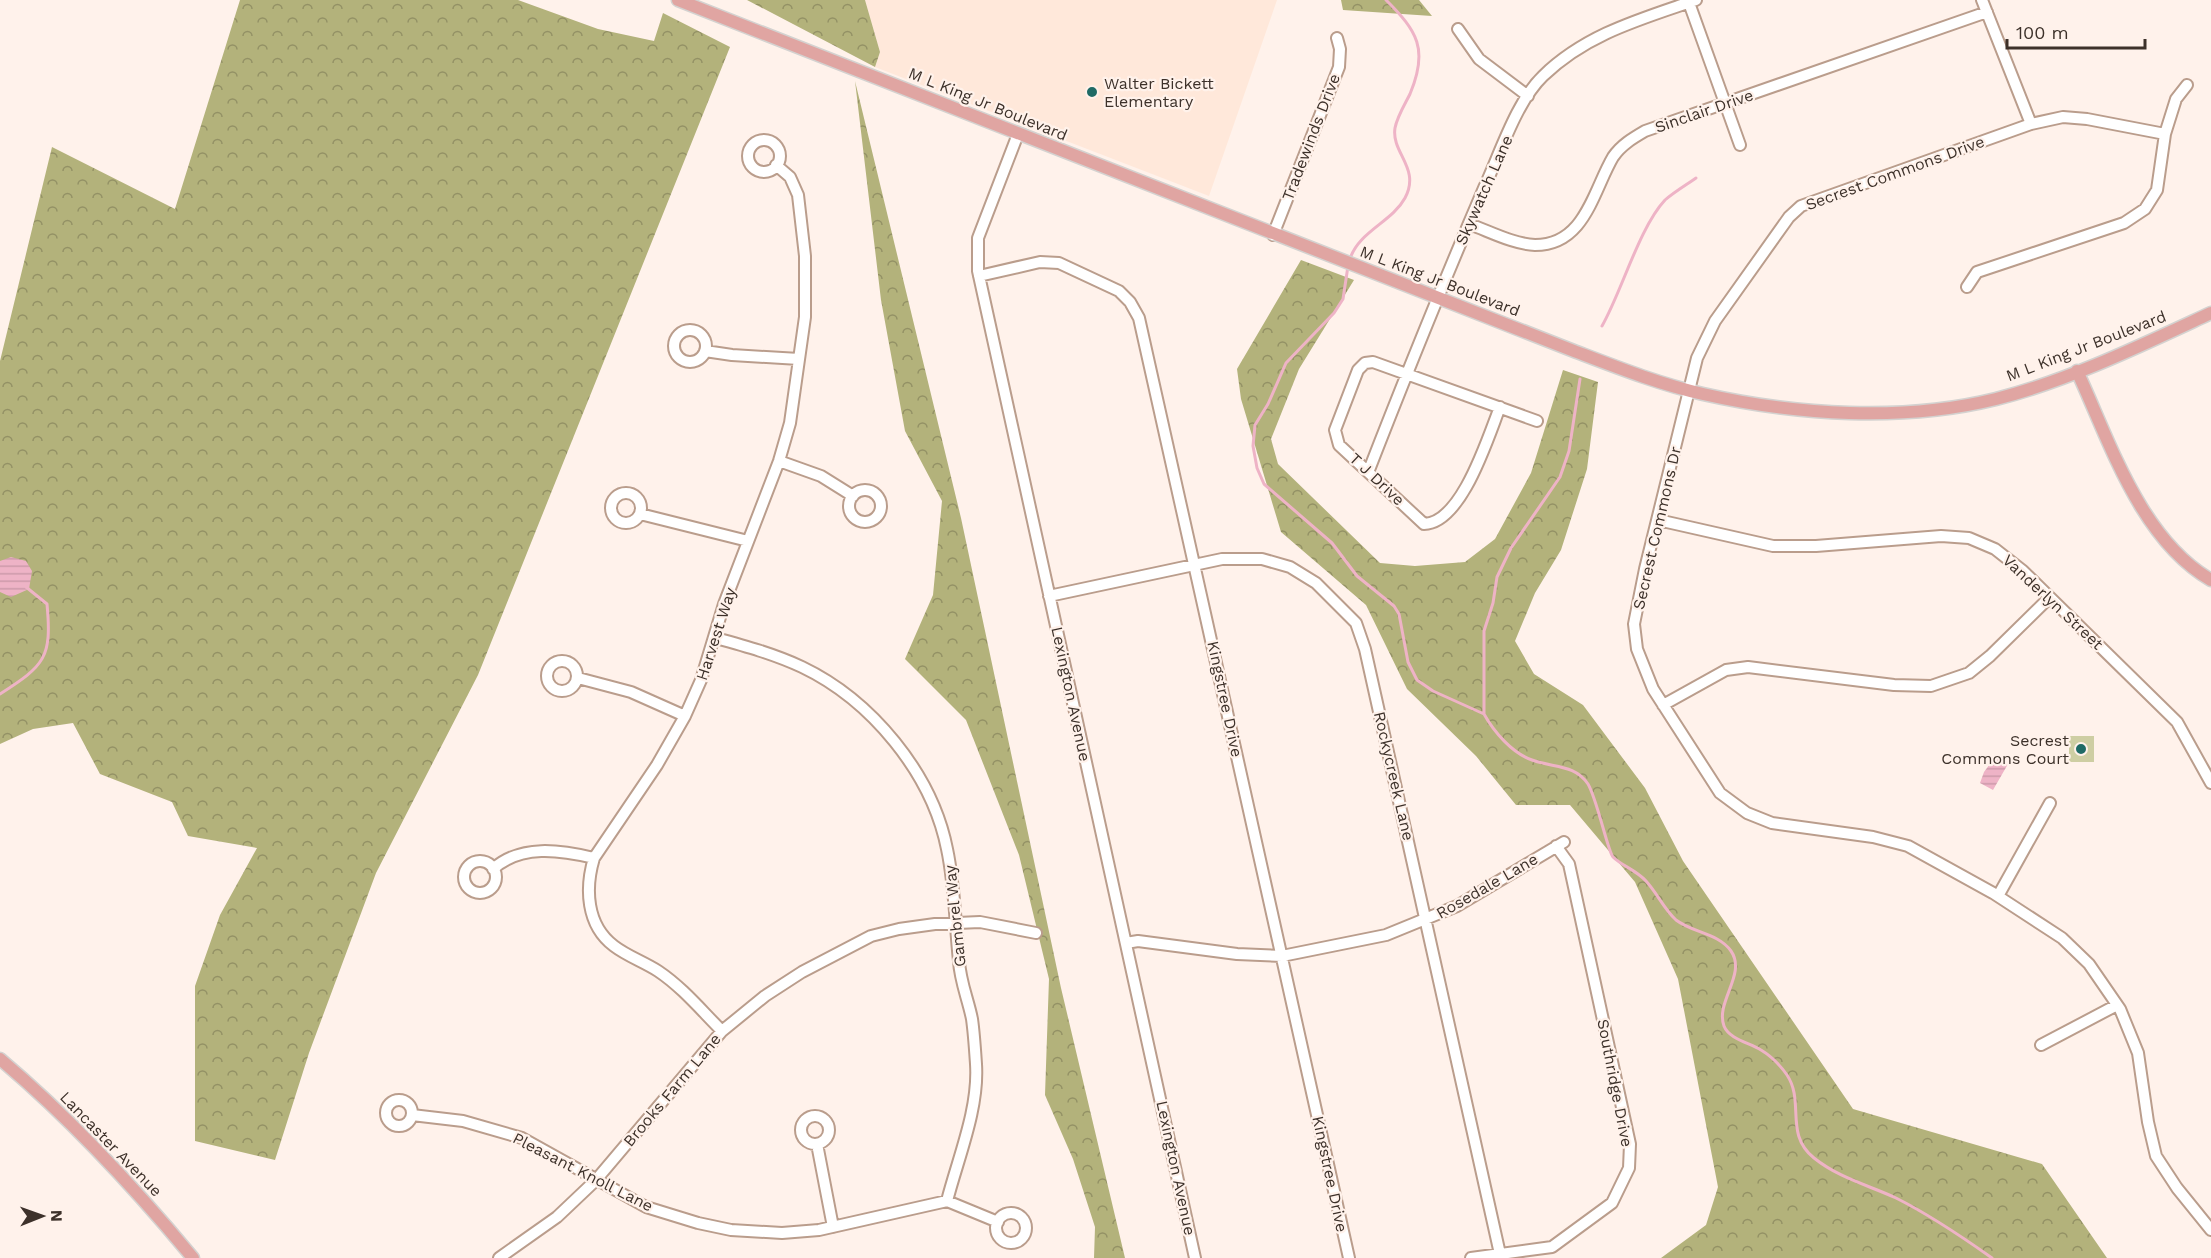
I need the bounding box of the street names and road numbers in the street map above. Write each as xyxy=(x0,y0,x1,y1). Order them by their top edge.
street label: M L King Jr Boulevard xyxy=(906,63,1070,145)
street label: Tradewinds Drive xyxy=(1278,71,1344,203)
street label: Sinclair Drive xyxy=(1652,85,1756,137)
street label: Skywatch Lane xyxy=(1451,132,1517,248)
street label: Secrest Commons Drive xyxy=(1803,132,1987,214)
street label: M L King Jr Boulevard xyxy=(1357,242,1523,320)
street label: M L King Jr Boulevard xyxy=(2003,307,2169,385)
street label: Secrest Commons Dr xyxy=(1629,444,1685,611)
street label: T J Drive xyxy=(1345,449,1409,509)
street label: Vanderlyn Street xyxy=(1999,551,2107,654)
street label: Harvest Way xyxy=(692,584,740,683)
street label: Lexington Avenue xyxy=(1047,625,1095,763)
street label: Kingstree Drive xyxy=(1203,639,1247,759)
street label: Rockycreek Lane xyxy=(1370,710,1418,842)
street label: Rosedale Lane xyxy=(1433,849,1541,923)
street label: Gambrel Way xyxy=(940,863,970,968)
street label: Southridge Drive xyxy=(1593,1017,1637,1149)
street label: Brooks Farm Lane xyxy=(619,1030,725,1150)
street label: Lancaster Avenue xyxy=(56,1088,166,1200)
street label: Lexington Avenue xyxy=(1152,1099,1200,1237)
street label: Kingstree Drive xyxy=(1308,1114,1352,1234)
street label: Pleasant Knoll Lane xyxy=(510,1128,656,1216)

